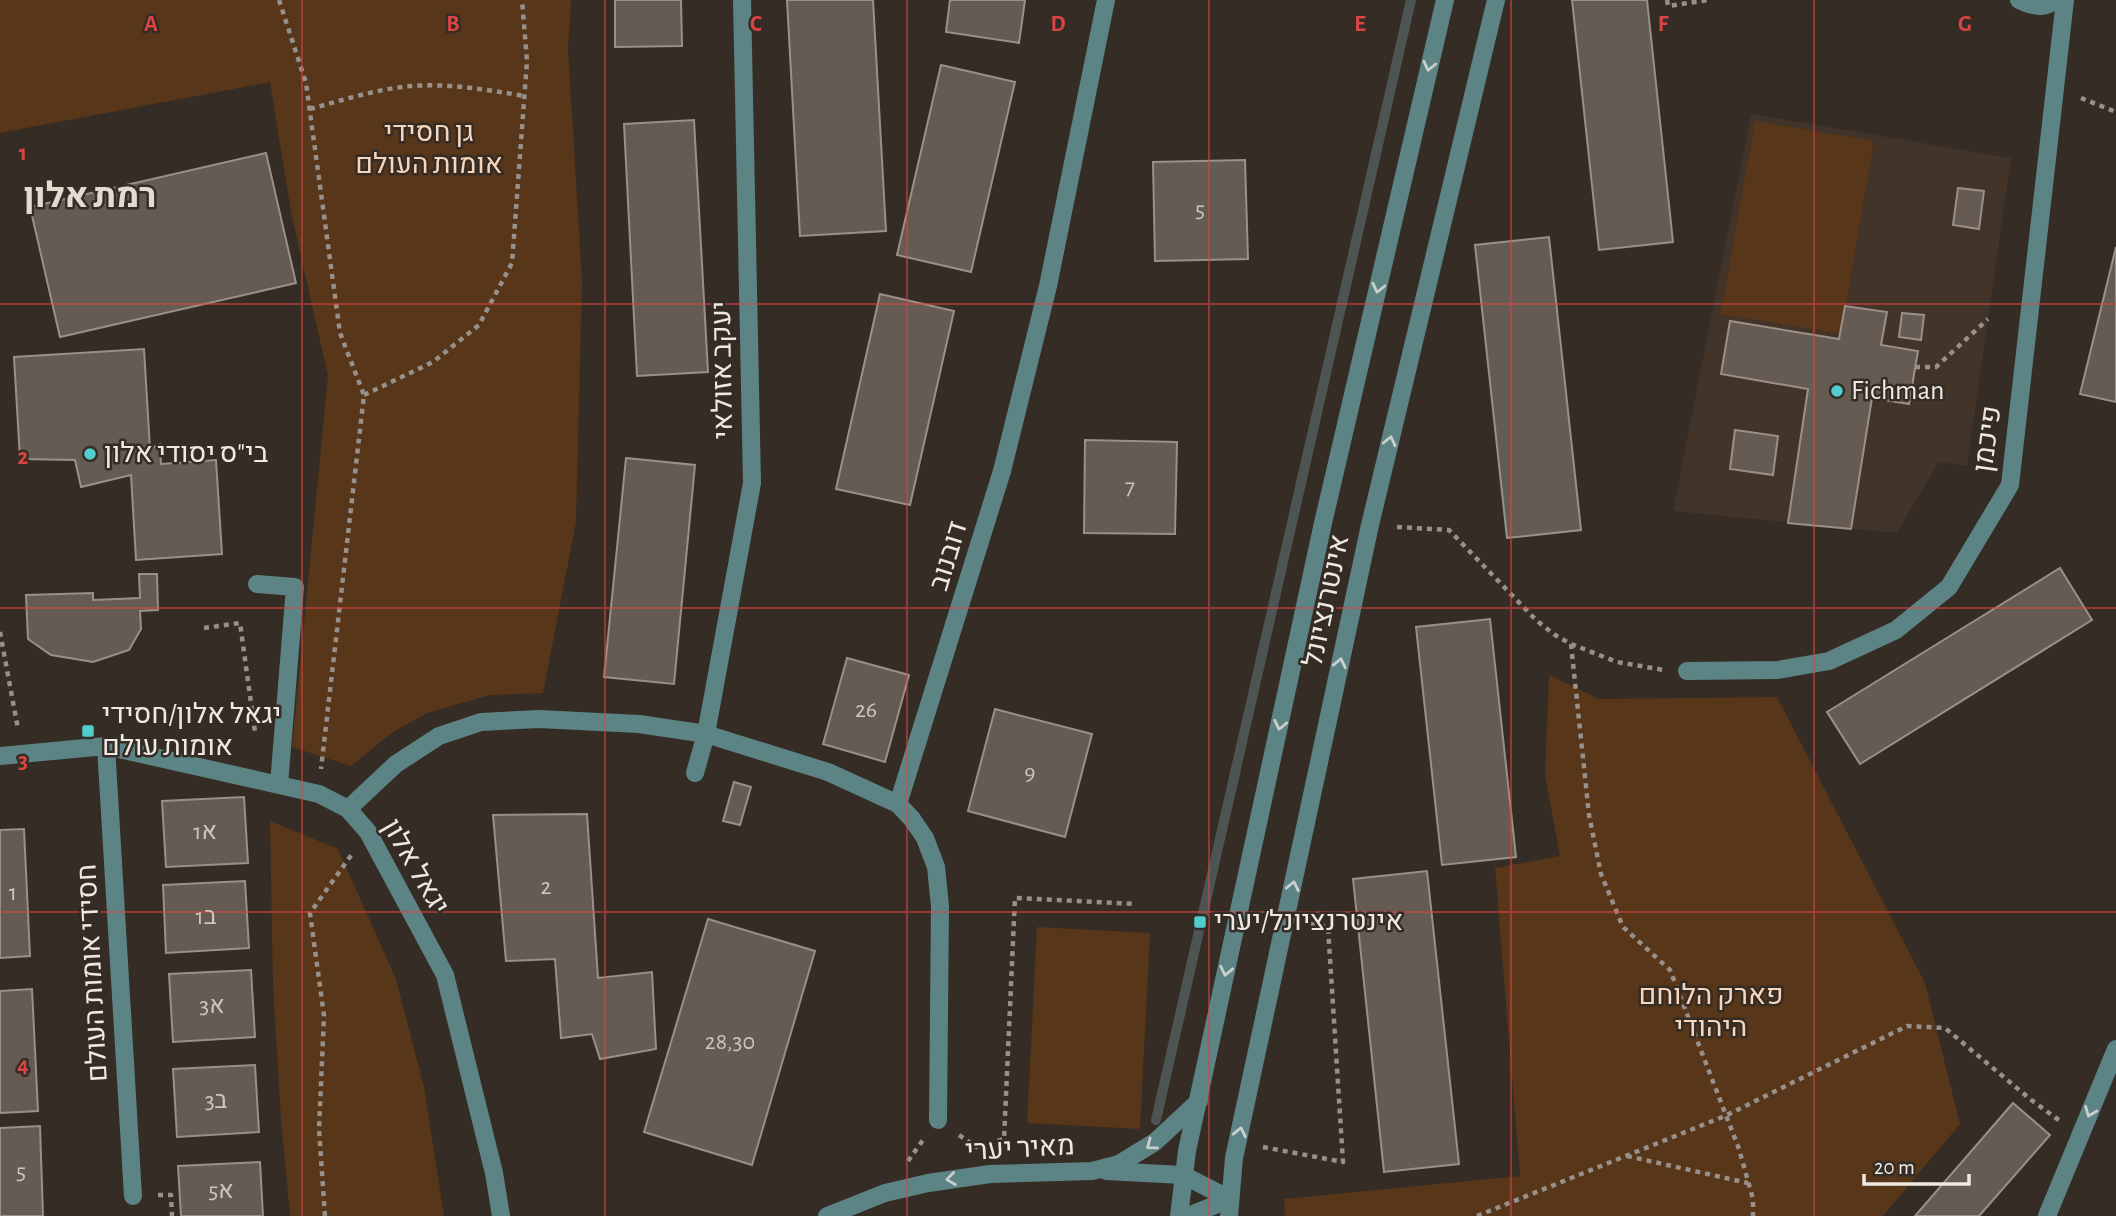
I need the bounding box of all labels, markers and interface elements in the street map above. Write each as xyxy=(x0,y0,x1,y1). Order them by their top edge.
text: A xyxy=(144,13,158,36)
text: B xyxy=(446,13,460,36)
text: C xyxy=(750,13,762,36)
text: D xyxy=(1050,13,1066,36)
text: E xyxy=(1354,13,1366,36)
text: F xyxy=(1658,13,1669,36)
text: G xyxy=(1958,13,1972,36)
one-way arrow xyxy=(1423,60,1438,72)
park label: גן חסידי אומות העולם xyxy=(355,119,503,179)
text: 1 xyxy=(19,142,27,165)
district label: רמת אלון xyxy=(24,179,156,214)
house number: 5 xyxy=(1195,198,1205,222)
one-way arrow xyxy=(1372,282,1386,294)
street label: יעקב אזולאי xyxy=(708,301,738,439)
place label: Fichman xyxy=(1851,377,1945,405)
marker: Fichman xyxy=(1829,383,1845,399)
street label: פיכמן xyxy=(1969,404,2007,474)
one-way arrow xyxy=(1382,435,1396,447)
place label: בי"ס יסודי אלון xyxy=(104,440,269,468)
text: 2 xyxy=(18,446,29,469)
marker: בי"ס יסודי אלון xyxy=(82,446,98,462)
house number: 7 xyxy=(1125,475,1135,499)
street label: דובנוב xyxy=(925,518,973,594)
street label: אינטרנציונל xyxy=(1299,532,1355,670)
one-way arrow xyxy=(1332,657,1347,669)
house number: 26 xyxy=(855,698,877,722)
place label: יגאל אלון/חסידי אומות עולם xyxy=(102,701,281,761)
one-way arrow xyxy=(1273,719,1288,731)
marker: יגאל אלון/חסידי אומות עולם xyxy=(80,723,96,739)
text: 3 xyxy=(18,750,28,773)
house number: 9 xyxy=(1024,761,1036,785)
street label: יגאל אלון xyxy=(377,815,453,919)
house number: 1א xyxy=(193,820,217,844)
street label: חסידי אומות העולם xyxy=(73,863,113,1083)
house number: 2 xyxy=(541,875,552,899)
one-way arrow xyxy=(1284,880,1299,892)
house number: 1 xyxy=(9,881,17,905)
house number: 1ב xyxy=(196,905,217,929)
place label: אינטרנציונל/יערי xyxy=(1214,908,1403,936)
marker: אינטרנציונל/יערי xyxy=(1192,914,1208,930)
one-way arrow xyxy=(1220,965,1235,977)
park label: פארק הלוחם היהודי xyxy=(1638,982,1784,1042)
house number: 3א xyxy=(199,994,225,1018)
house number: 28,30 xyxy=(705,1030,755,1054)
text: 4 xyxy=(17,1054,29,1077)
house number: 3ב xyxy=(205,1089,228,1113)
one-way arrow xyxy=(2085,1105,2099,1117)
one-way arrow xyxy=(1232,1126,1247,1138)
street label: מאיר יערי xyxy=(965,1132,1075,1166)
one-way arrow xyxy=(1146,1136,1159,1149)
scale bar xyxy=(1864,1142,1969,1186)
text: 20 m xyxy=(1874,1157,1915,1178)
house number: 5 xyxy=(16,1160,26,1184)
one-way arrow xyxy=(945,1172,956,1187)
house number: 5א xyxy=(208,1179,234,1203)

